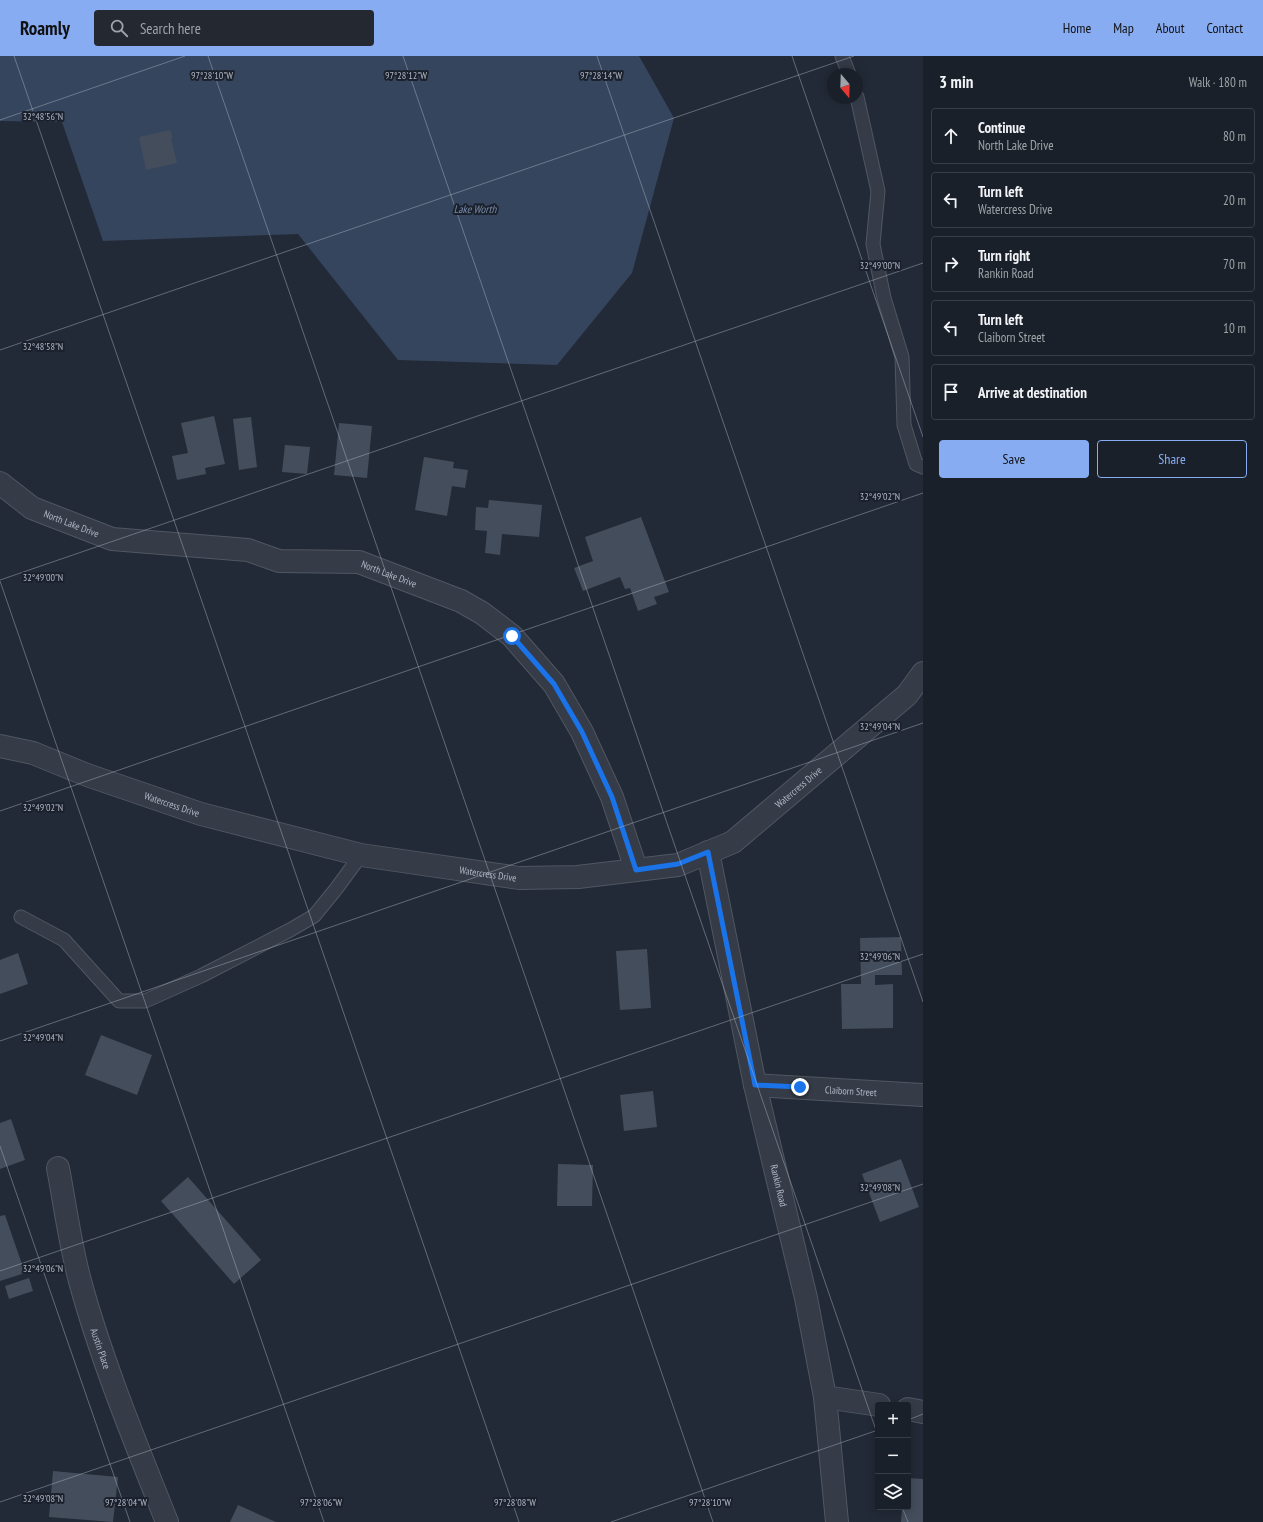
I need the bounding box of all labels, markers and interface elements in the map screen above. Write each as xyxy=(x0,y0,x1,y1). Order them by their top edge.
search box xyxy=(94,10,374,46)
text: Roamly xyxy=(20,16,70,40)
icon: search xyxy=(108,17,130,39)
text: Search here xyxy=(140,19,201,38)
text: Home xyxy=(1063,19,1091,37)
text: Map xyxy=(1113,19,1134,37)
text: About xyxy=(1156,19,1185,37)
text: Contact xyxy=(1207,19,1243,37)
north arrow xyxy=(827,68,863,104)
text: 97°28'10"W xyxy=(191,69,233,82)
text: 97°28'12"W xyxy=(385,69,427,82)
text: 97°28'14"W xyxy=(580,69,622,82)
text: 3 min xyxy=(939,71,973,93)
text: Walk · 180 m xyxy=(1189,74,1247,91)
text: 32°48'56"N xyxy=(23,110,63,123)
text: Continue xyxy=(978,118,1025,137)
icon: ahead xyxy=(940,125,962,147)
text: 80 m xyxy=(1223,128,1246,145)
text: North Lake Drive xyxy=(978,137,1054,154)
text: Turn left xyxy=(978,182,1023,201)
icon: left xyxy=(940,189,962,211)
text: 20 m xyxy=(1223,192,1246,209)
text: Watercress Drive xyxy=(978,201,1053,218)
water label: Lake Worth xyxy=(454,202,497,216)
text: Turn right xyxy=(978,246,1030,265)
icon: right xyxy=(940,253,962,275)
text: 70 m xyxy=(1223,256,1246,273)
text: 32°49'00"N xyxy=(860,259,900,272)
text: Rankin Road xyxy=(978,265,1034,282)
text: Turn left xyxy=(978,310,1023,329)
icon: left xyxy=(940,317,962,339)
text: 10 m xyxy=(1223,320,1246,337)
text: Claiborn Street xyxy=(978,329,1045,346)
text: 32°48'58"N xyxy=(23,340,63,353)
icon: arrive xyxy=(940,381,962,403)
text: Arrive at destination xyxy=(978,383,1087,402)
button: Save xyxy=(939,440,1089,478)
button: Share xyxy=(1097,440,1247,478)
text: 32°49'02"N xyxy=(860,490,900,503)
street label: North Lake Drive xyxy=(42,507,101,540)
street label: North Lake Drive xyxy=(360,557,419,590)
text: 32°49'00"N xyxy=(23,571,63,584)
route start xyxy=(503,627,521,645)
text: 32°49'04"N xyxy=(860,720,900,733)
street label: Watercress Drive xyxy=(772,763,824,810)
street label: Watercress Drive xyxy=(143,789,201,820)
text: 32°49'02"N xyxy=(23,801,63,814)
street label: Watercress Drive xyxy=(459,863,517,884)
text: 32°49'06"N xyxy=(860,950,900,963)
text: 32°49'04"N xyxy=(23,1031,63,1044)
route end xyxy=(791,1078,809,1096)
street label: Claiborn Street xyxy=(825,1083,877,1099)
street label: Rankin Road xyxy=(768,1163,790,1208)
text: 32°49'08"N xyxy=(860,1181,900,1194)
text: 32°49'06"N xyxy=(23,1262,63,1275)
street label: Austin Place xyxy=(88,1327,114,1371)
map controls xyxy=(875,1402,911,1510)
button: + xyxy=(875,1402,911,1438)
button: − xyxy=(875,1438,911,1474)
button: layers xyxy=(875,1474,911,1510)
text: 32°49'08"N xyxy=(23,1492,63,1505)
text: 97°28'04"W xyxy=(105,1496,147,1509)
text: 97°28'06"W xyxy=(300,1496,342,1509)
text: 97°28'08"W xyxy=(494,1496,536,1509)
text: 97°28'10"W xyxy=(689,1496,731,1509)

